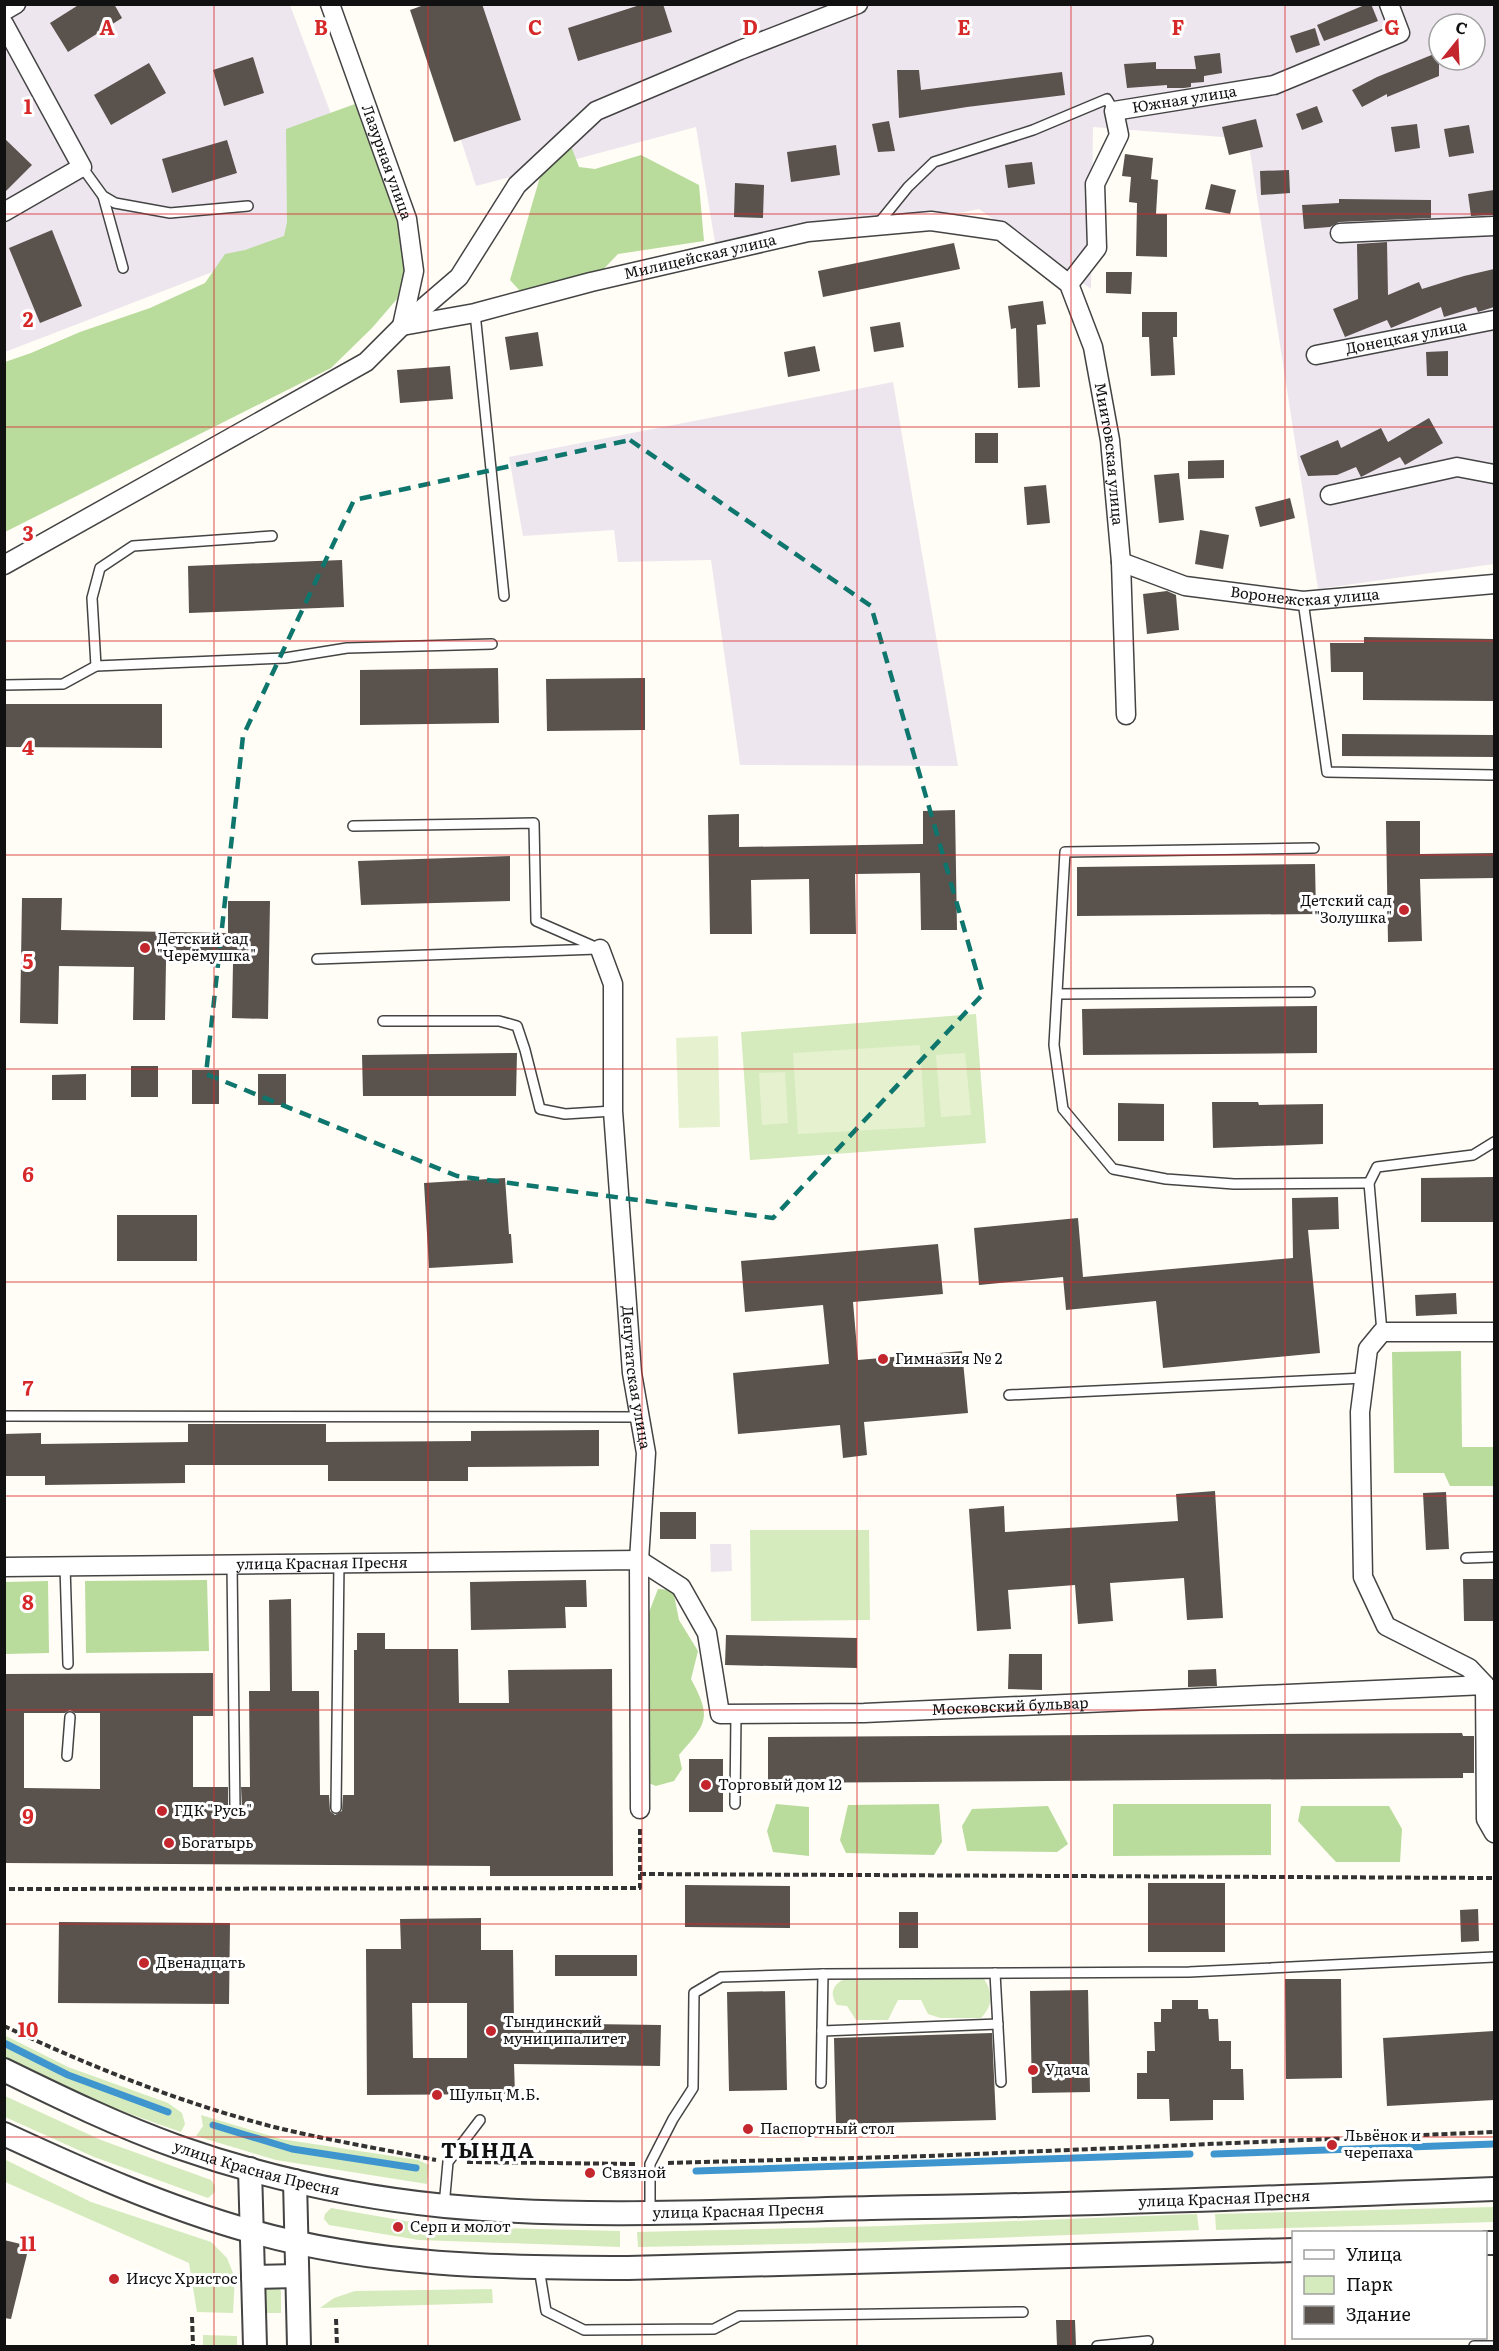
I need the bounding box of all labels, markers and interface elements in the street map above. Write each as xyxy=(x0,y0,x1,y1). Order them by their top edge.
text: A xyxy=(99,11,115,41)
text: B xyxy=(314,11,328,41)
text: C xyxy=(528,11,542,41)
text: D xyxy=(742,11,758,41)
text: E xyxy=(957,11,971,41)
text: F xyxy=(1172,11,1185,41)
text: G xyxy=(1384,11,1400,41)
north arrow xyxy=(1427,12,1487,72)
text: С xyxy=(1453,14,1471,40)
street label: Южная улица xyxy=(1130,78,1239,118)
text: 1 xyxy=(24,90,32,120)
street label: Лазурная улица xyxy=(357,101,420,223)
street label: Милицейская улица xyxy=(621,227,779,284)
text: 2 xyxy=(23,303,34,333)
street label: Донецкая улица xyxy=(1343,312,1469,359)
street label: Миитовская улица xyxy=(1090,380,1131,527)
text: 3 xyxy=(22,517,34,547)
street label: Воронежская улица xyxy=(1229,579,1381,611)
text: 4 xyxy=(22,731,34,761)
place label: Детский сад "Золушка" xyxy=(1300,888,1392,928)
marker: Детский сад "Золушка" xyxy=(1397,903,1411,917)
place label: Детский сад "Черёмушка" xyxy=(157,926,256,966)
marker: Детский сад "Черёмушка" xyxy=(138,941,152,955)
text: 5 xyxy=(23,945,34,975)
text: 6 xyxy=(22,1158,34,1188)
street label: Депутатская улица xyxy=(617,1305,658,1452)
place label: Гимназия № 2 xyxy=(895,1346,1003,1369)
marker: Гимназия № 2 xyxy=(876,1352,890,1366)
text: 7 xyxy=(23,1372,34,1402)
street label: улица Красная Пресня xyxy=(236,1550,408,1574)
text: 8 xyxy=(22,1586,34,1616)
street label: Московский бульвар xyxy=(931,1690,1089,1720)
place label: Торговый дом 12 xyxy=(718,1772,842,1795)
marker: Торговый дом 12 xyxy=(699,1778,713,1792)
place label: ГДК "Русь" xyxy=(174,1798,252,1821)
text: 9 xyxy=(22,1800,34,1830)
marker: ГДК "Русь" xyxy=(155,1804,169,1818)
place label: Богатырь xyxy=(181,1830,254,1853)
marker: Богатырь xyxy=(162,1836,176,1850)
place label: Двенадцать xyxy=(156,1950,246,1973)
marker: Двенадцать xyxy=(137,1956,151,1970)
place label: Тындинский муниципалитет xyxy=(503,2009,627,2049)
text: 10 xyxy=(18,2013,38,2043)
marker: Тындинский муниципалитет xyxy=(484,2024,498,2038)
place label: Удача xyxy=(1045,2057,1089,2080)
marker: Удача xyxy=(1026,2063,1040,2077)
place label: Шульц М.Б. xyxy=(449,2082,540,2105)
marker: Шульц М.Б. xyxy=(430,2088,444,2102)
place label: Паспортный стол xyxy=(760,2116,895,2139)
marker: Паспортный стол xyxy=(741,2122,755,2136)
place label: Львёнок и черепаха xyxy=(1344,2123,1421,2163)
street label: улица Красная Пресня xyxy=(171,2133,342,2200)
district label: ТЫНДА xyxy=(441,2133,535,2164)
marker: Львёнок и черепаха xyxy=(1325,2138,1339,2152)
place label: Связной xyxy=(602,2160,666,2183)
marker: Связной xyxy=(583,2166,597,2180)
street label: улица Красная Пресня xyxy=(1138,2183,1310,2212)
street label: улица Красная Пресня xyxy=(652,2196,824,2223)
place label: Серп и молот xyxy=(410,2214,511,2237)
marker: Серп и молот xyxy=(391,2220,405,2234)
text: 11 xyxy=(20,2227,36,2257)
legend xyxy=(1292,2231,1487,2339)
text: Улица xyxy=(1346,2240,1402,2267)
place label: Иисус Христос xyxy=(126,2266,238,2289)
text: Парк xyxy=(1346,2270,1393,2297)
marker: Иисус Христос xyxy=(107,2272,121,2286)
text: Здание xyxy=(1346,2300,1411,2327)

